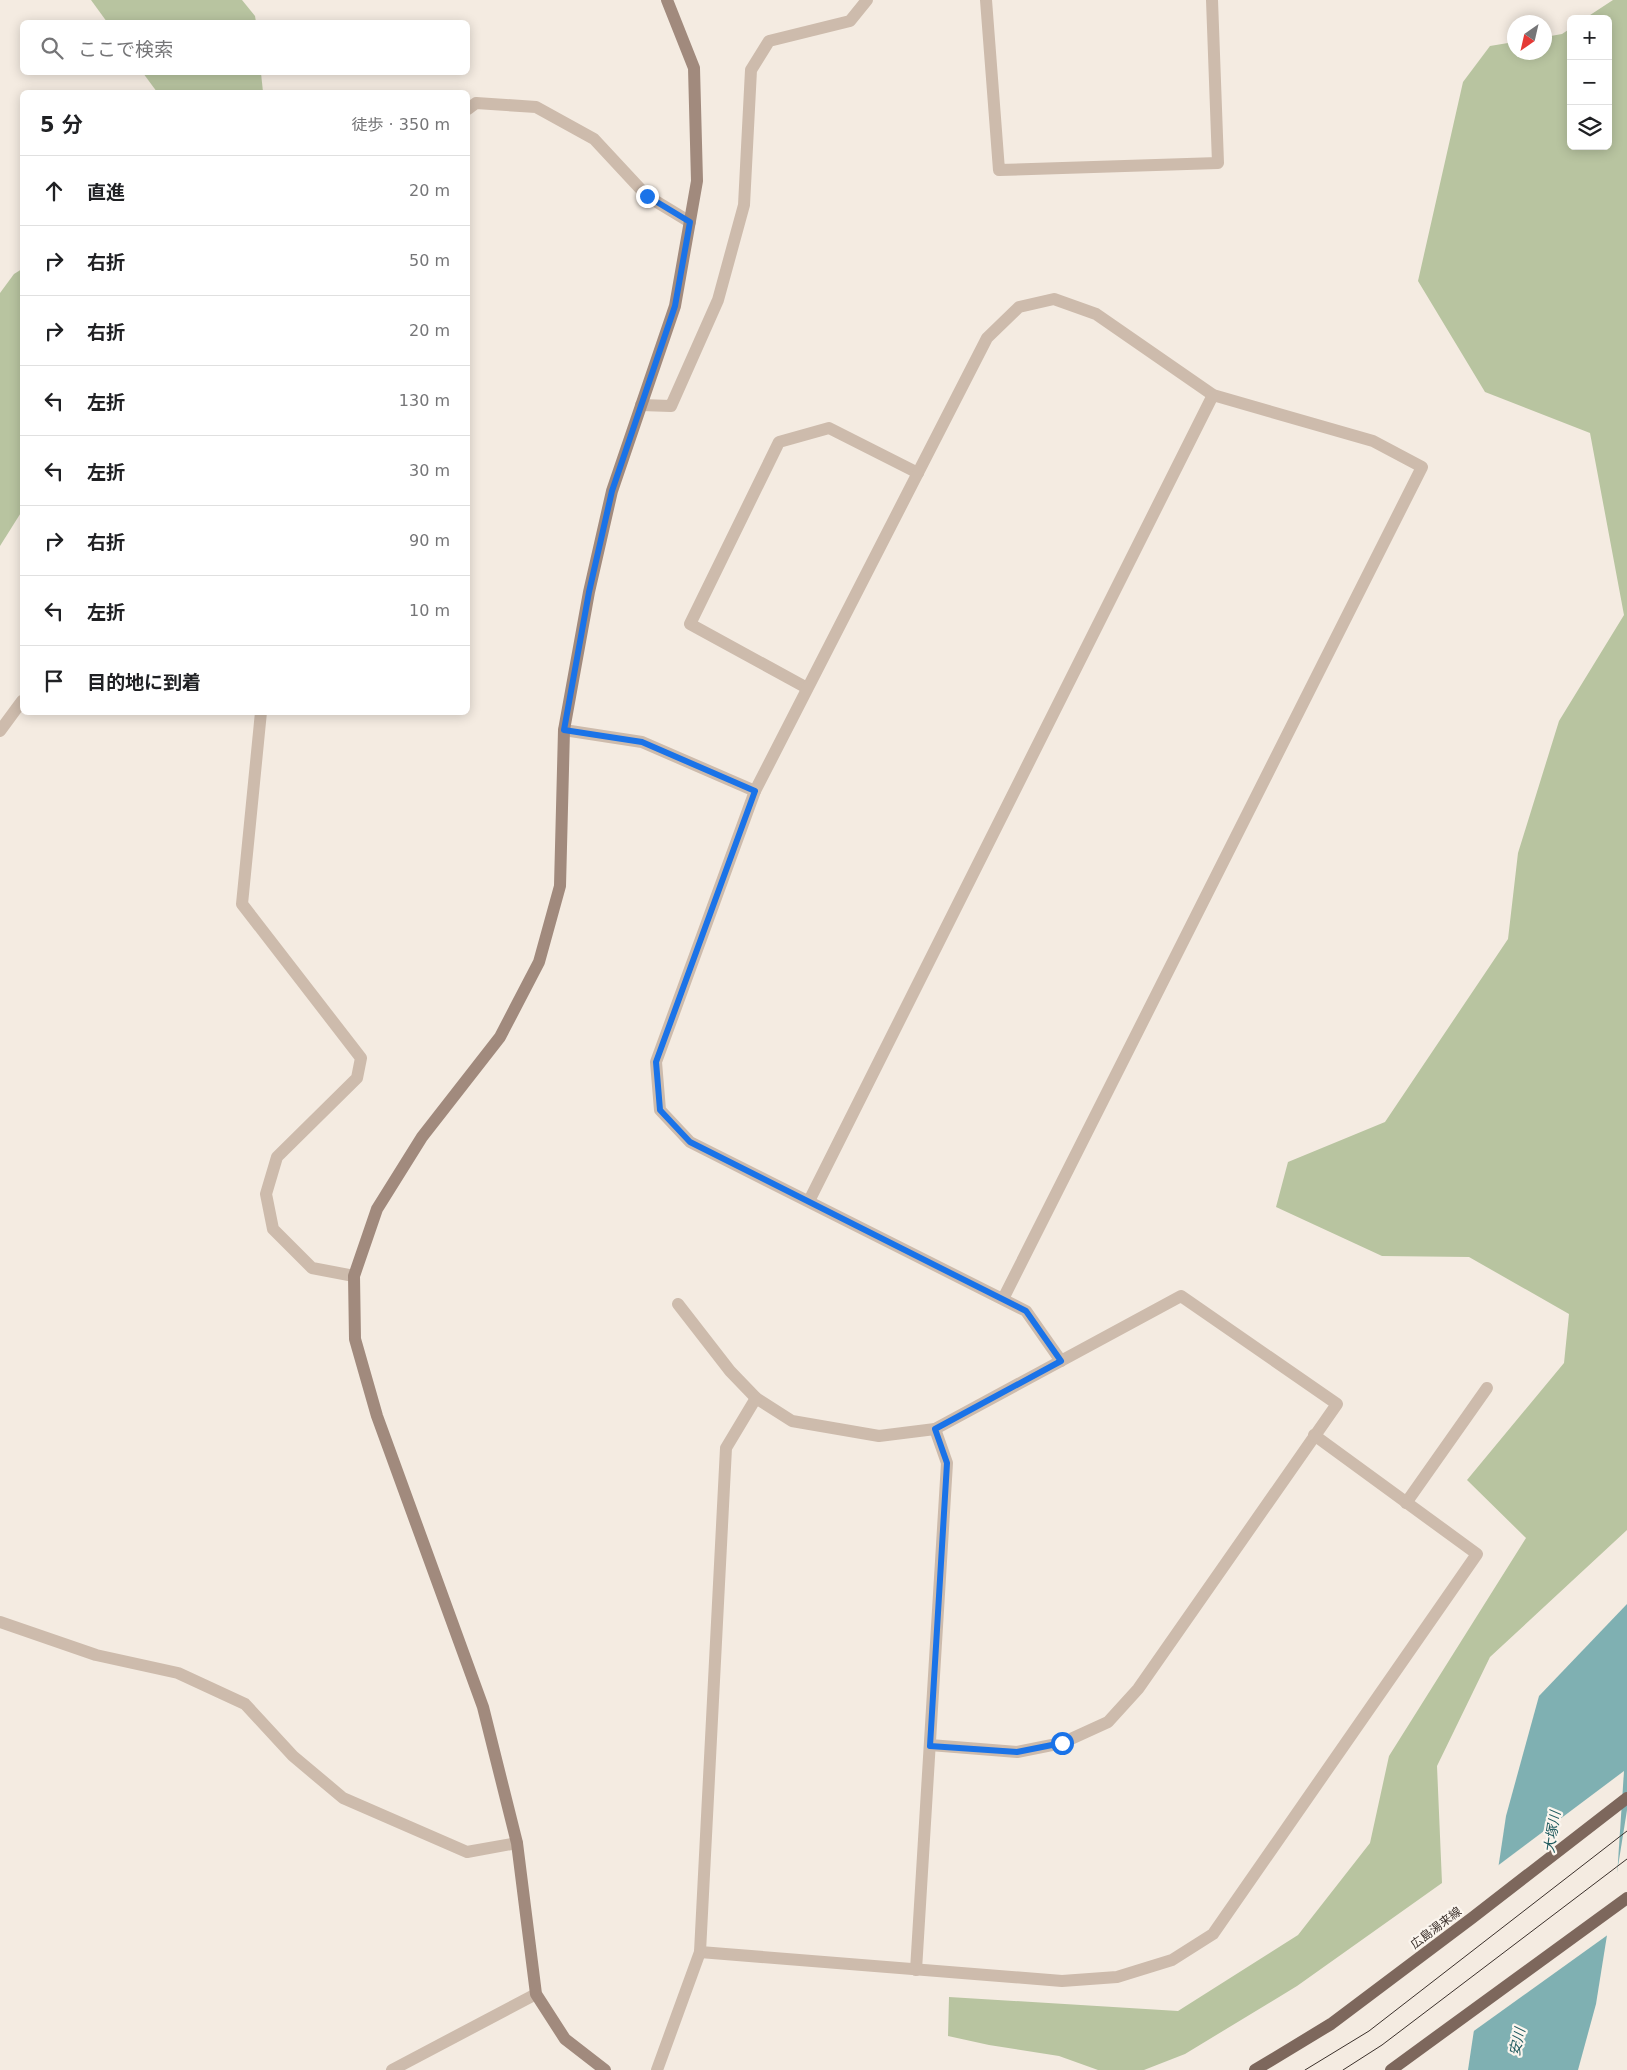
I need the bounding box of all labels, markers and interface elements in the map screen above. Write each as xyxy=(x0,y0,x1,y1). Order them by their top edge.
north arrow xyxy=(1507,15,1552,60)
map controls xyxy=(1567,15,1612,150)
button: + xyxy=(1567,15,1612,60)
search box xyxy=(20,20,470,75)
icon: search xyxy=(38,34,66,62)
text: ここで検索 xyxy=(78,38,173,60)
button: − xyxy=(1567,60,1612,105)
button: layers xyxy=(1567,105,1612,150)
text: 5 分 xyxy=(40,113,83,137)
text: 徒歩 · 350 m xyxy=(352,115,450,134)
icon: ahead xyxy=(40,177,68,205)
text: 直進 xyxy=(87,181,125,203)
text: 20 m xyxy=(409,181,450,200)
route end xyxy=(636,185,659,208)
icon: right xyxy=(40,247,68,275)
text: 右折 xyxy=(87,251,125,273)
text: 50 m xyxy=(409,251,450,270)
icon: right xyxy=(40,317,68,345)
text: 右折 xyxy=(87,321,125,343)
text: 20 m xyxy=(409,321,450,340)
icon: left xyxy=(40,387,68,415)
text: 左折 xyxy=(87,391,125,413)
text: 130 m xyxy=(399,391,450,410)
icon: left xyxy=(40,457,68,485)
text: 左折 xyxy=(87,461,125,483)
text: 30 m xyxy=(409,461,450,480)
icon: right xyxy=(40,527,68,555)
text: 右折 xyxy=(87,531,125,553)
text: 90 m xyxy=(409,531,450,550)
icon: left xyxy=(40,597,68,625)
text: 左折 xyxy=(87,601,125,623)
text: 10 m xyxy=(409,601,450,620)
icon: arrive xyxy=(40,667,68,695)
text: 目的地に到着 xyxy=(87,671,201,693)
route start xyxy=(1051,1732,1074,1755)
water label: 大塚川 xyxy=(1541,1808,1563,1854)
street label: 広島湯来線 xyxy=(1408,1904,1464,1952)
water label: 安川 xyxy=(1506,2025,1528,2057)

